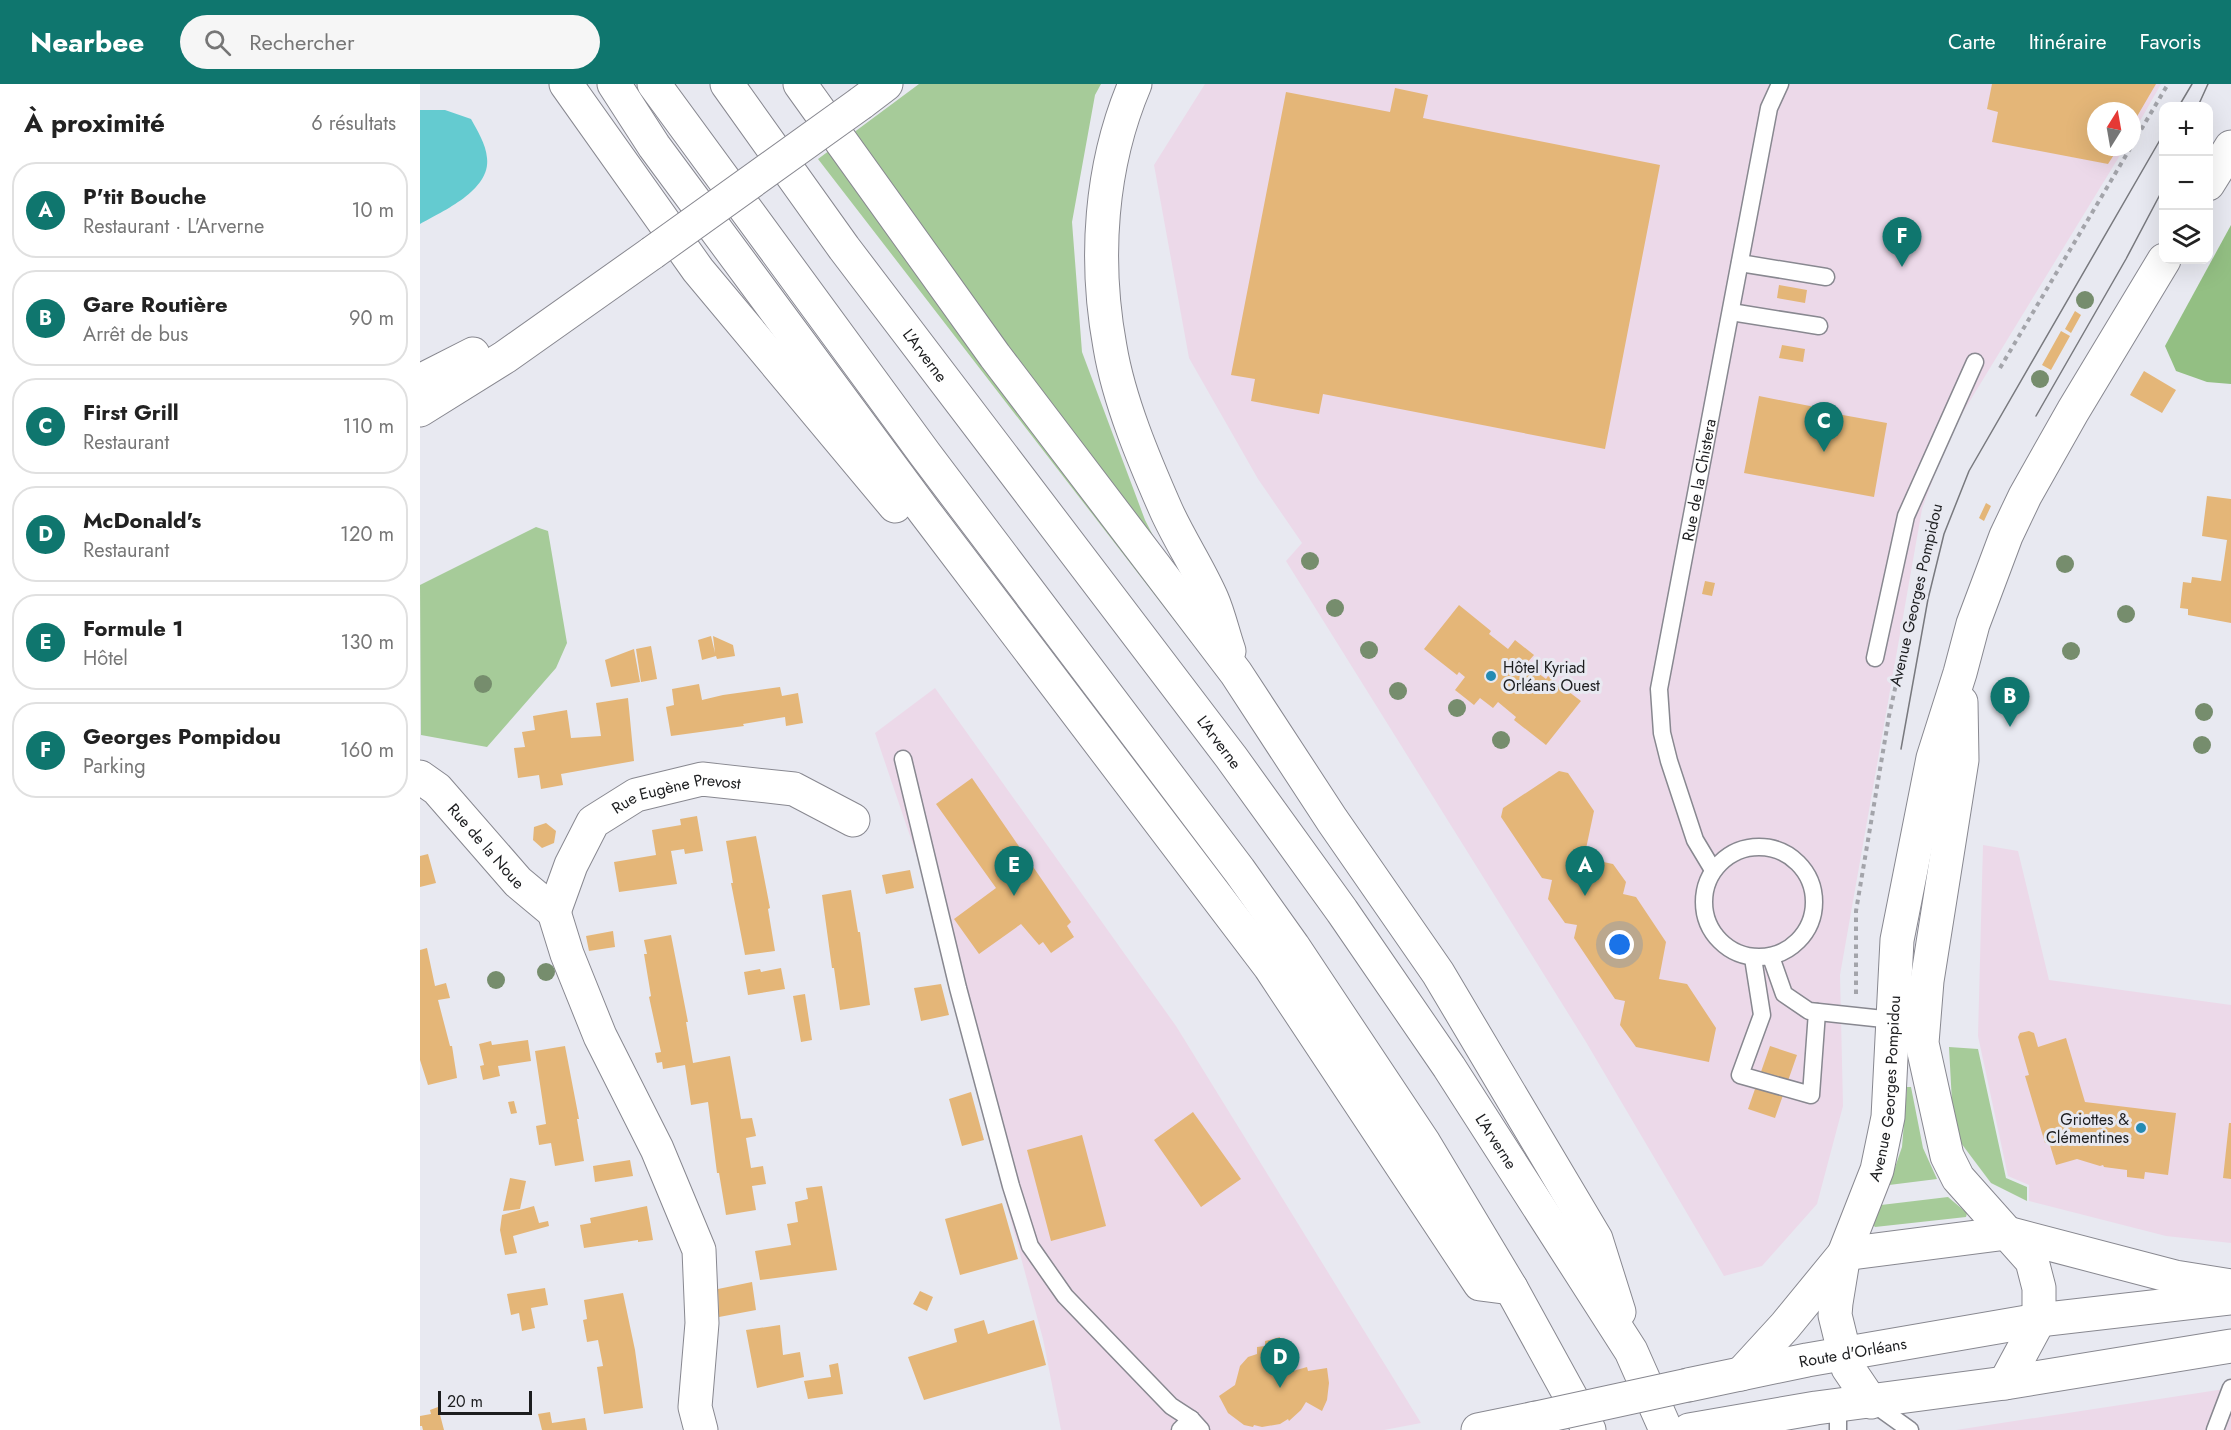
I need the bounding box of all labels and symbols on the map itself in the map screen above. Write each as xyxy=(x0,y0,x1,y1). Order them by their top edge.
north arrow xyxy=(2087,102,2141,156)
pin: F xyxy=(1882,218,1922,267)
street label: L'Arverne xyxy=(898,324,953,387)
pin: C xyxy=(1804,402,1844,452)
street label: Rue de la Chistera xyxy=(1676,417,1721,543)
street label: Avenue Georges Pompidou xyxy=(1884,501,1948,689)
place label: Hôtel Kyriad Orléans Ouest xyxy=(1503,656,1600,697)
marker: Hôtel Kyriad Orléans Ouest xyxy=(1484,669,1498,683)
pin: B xyxy=(1990,678,2030,727)
street label: L'Arverne xyxy=(1192,710,1247,773)
street label: Rue Eugène Prevost xyxy=(607,768,742,819)
street label: Rue de la Noue xyxy=(443,798,529,894)
pin: E xyxy=(994,846,1034,896)
pin: A xyxy=(1566,846,1604,896)
your location xyxy=(1605,930,1634,959)
street label: Avenue Georges Pompidou xyxy=(1862,995,1906,1185)
place label: Griottes & Clémentines xyxy=(2046,1108,2129,1149)
street label: L'Arverne xyxy=(1470,1109,1523,1173)
marker: Griottes & Clémentines xyxy=(2134,1121,2148,1135)
street label: Route d'Orléans xyxy=(1797,1332,1908,1373)
pin: D xyxy=(1260,1338,1300,1388)
scale bar xyxy=(438,1388,532,1416)

